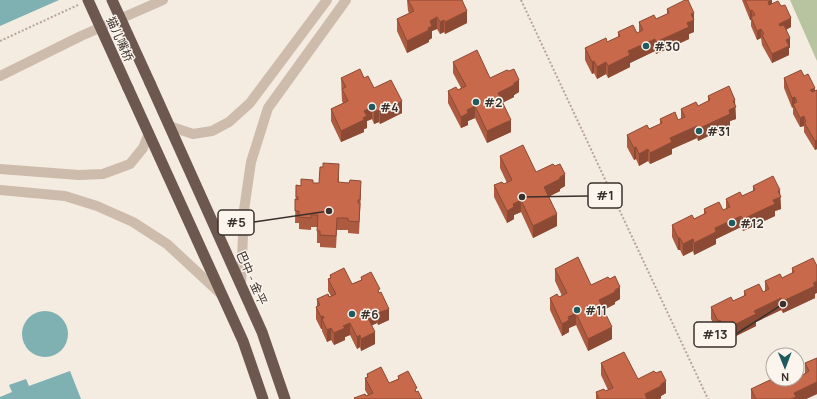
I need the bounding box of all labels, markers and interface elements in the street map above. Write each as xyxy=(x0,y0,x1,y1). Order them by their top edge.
street label: 猫儿嘴桥 xyxy=(102,14,138,64)
place label: #30 xyxy=(654,38,680,55)
marker: #30 xyxy=(641,41,651,51)
place label: #2 xyxy=(484,94,502,111)
marker: #2 xyxy=(471,97,481,107)
place label: #4 xyxy=(380,99,398,116)
marker: #4 xyxy=(367,102,377,112)
place label: #31 xyxy=(707,123,730,140)
marker: #31 xyxy=(694,126,704,136)
callout: #1 xyxy=(588,183,622,208)
text: #1 xyxy=(596,186,614,204)
callout: #5 xyxy=(218,210,254,235)
text: #5 xyxy=(226,213,246,231)
place label: #12 xyxy=(740,215,764,232)
marker: #12 xyxy=(727,218,737,228)
street label: 巴中 - 金平 xyxy=(232,248,272,308)
place label: #11 xyxy=(585,302,607,319)
marker: #11 xyxy=(572,305,582,315)
place label: #6 xyxy=(360,306,379,323)
marker: #6 xyxy=(347,309,357,319)
callout: #13 xyxy=(694,322,736,347)
text: #13 xyxy=(702,325,728,343)
north arrow xyxy=(765,347,805,387)
text: N xyxy=(781,370,789,385)

